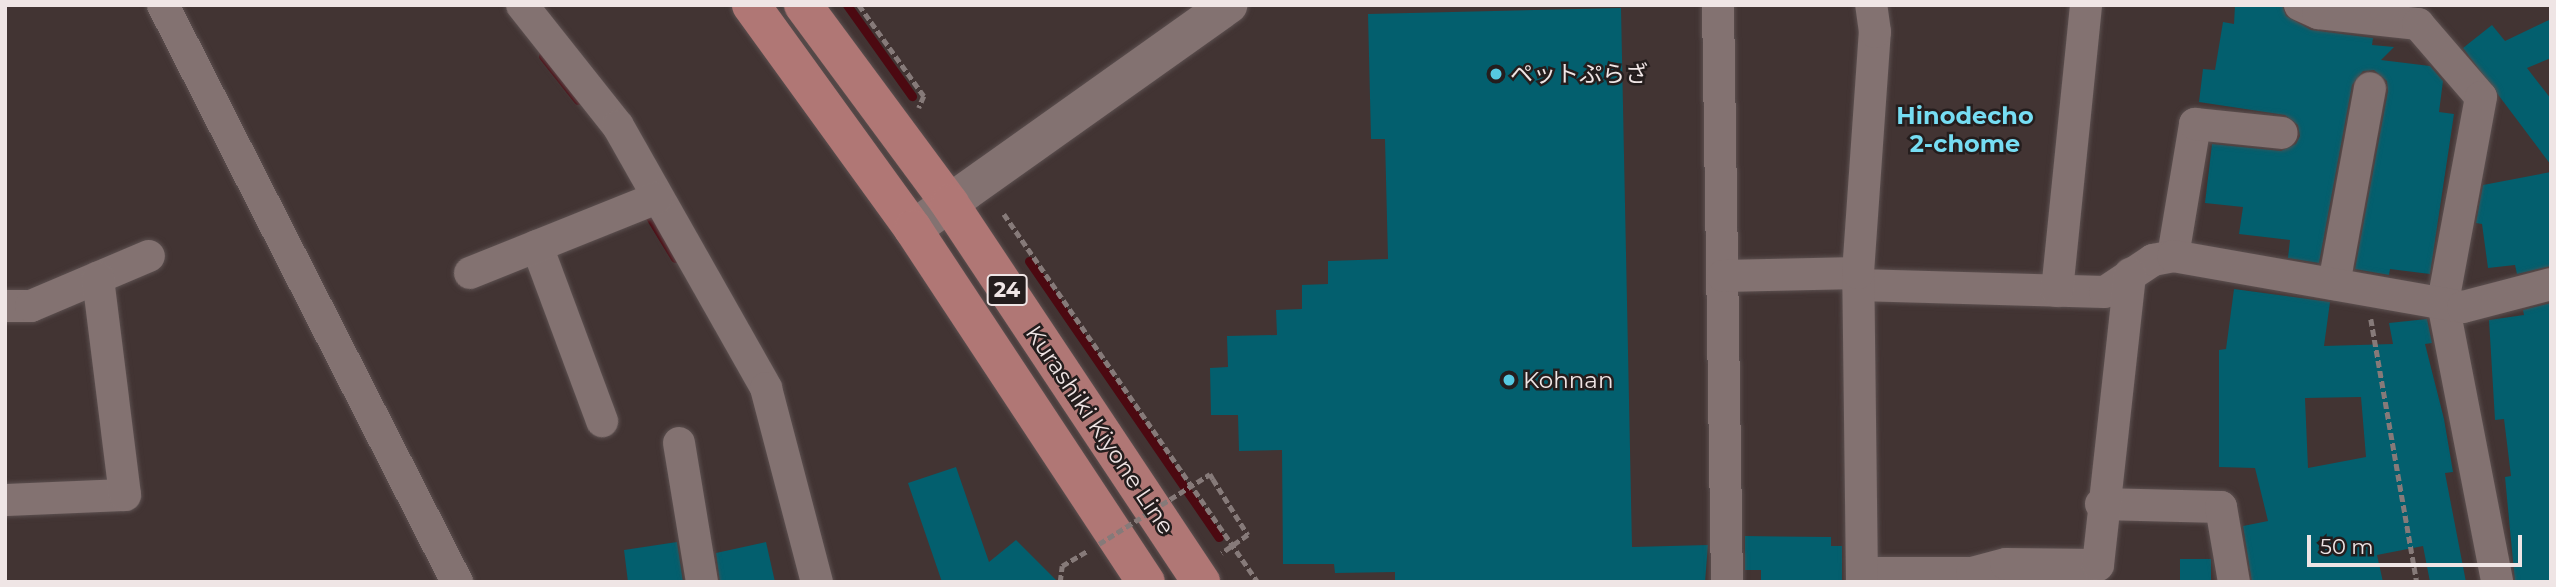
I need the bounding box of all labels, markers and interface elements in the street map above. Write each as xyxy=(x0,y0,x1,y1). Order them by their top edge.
place label: ペットぷらざ xyxy=(1510,60,1648,88)
marker: ペットぷらざ xyxy=(1488,66,1504,82)
district label: Hinodecho 2-chome xyxy=(1896,102,2034,158)
road number: 24 xyxy=(986,272,1028,308)
street label: Kurashiki Kiyone Line xyxy=(1020,320,1180,540)
place label: Kohnan xyxy=(1523,366,1613,394)
marker: Kohnan xyxy=(1501,372,1517,388)
scale bar xyxy=(2311,520,2526,564)
text: 50 m xyxy=(2320,534,2374,559)

